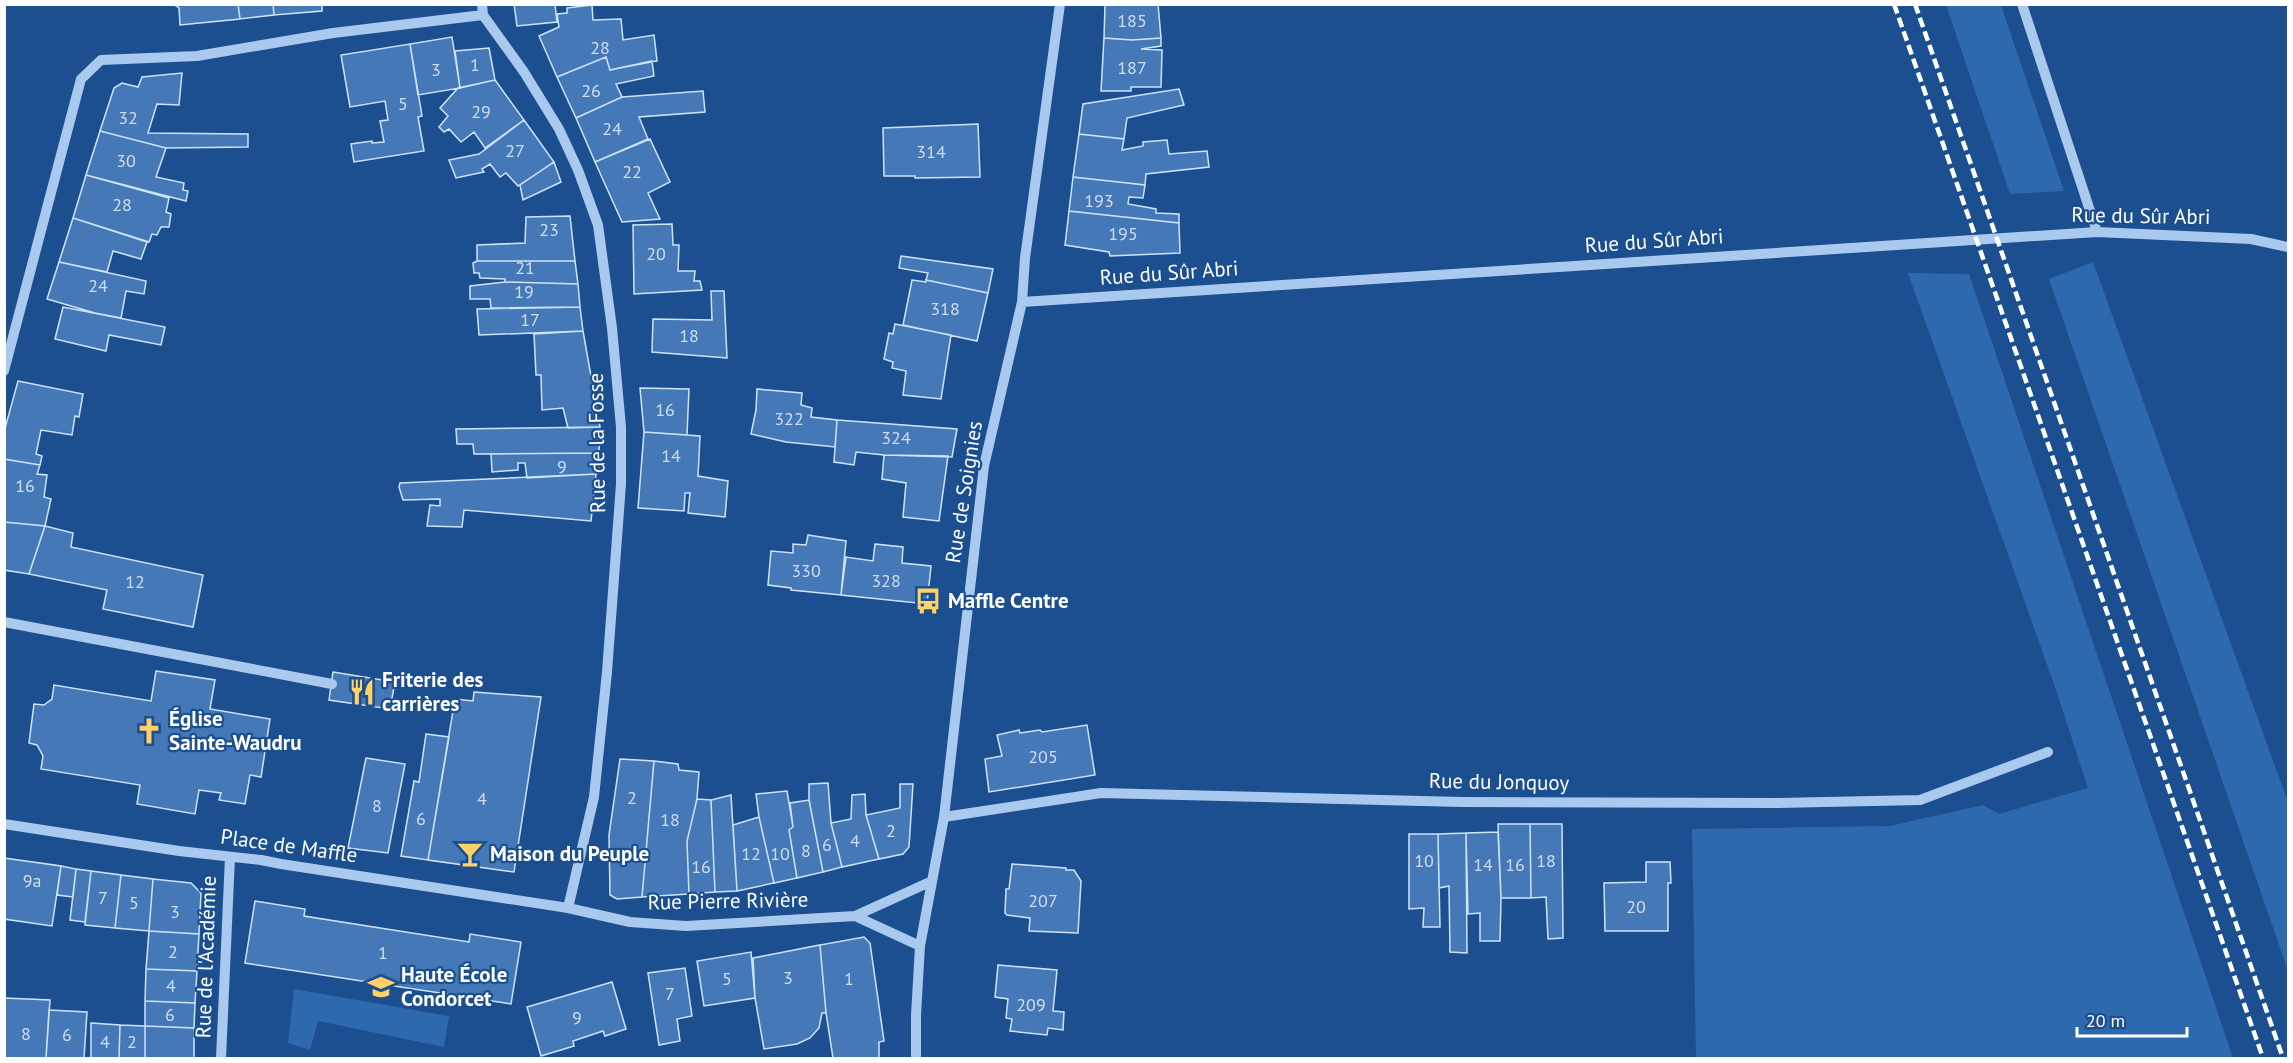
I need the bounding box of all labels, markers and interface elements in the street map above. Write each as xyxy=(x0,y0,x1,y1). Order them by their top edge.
house number: 185 xyxy=(1117,9,1147,32)
house number: 28 xyxy=(590,36,610,59)
house number: 1 xyxy=(470,53,480,76)
house number: 187 xyxy=(1117,56,1147,79)
house number: 3 xyxy=(431,58,441,81)
house number: 26 xyxy=(581,79,601,102)
house number: 5 xyxy=(398,92,408,115)
house number: 29 xyxy=(471,100,491,123)
house number: 32 xyxy=(118,106,138,129)
house number: 24 xyxy=(602,117,622,140)
house number: 27 xyxy=(505,139,525,162)
house number: 314 xyxy=(916,140,946,163)
house number: 30 xyxy=(116,149,136,172)
house number: 22 xyxy=(622,160,642,183)
house number: 193 xyxy=(1084,189,1114,212)
house number: 28 xyxy=(112,193,132,216)
street label: Rue du Sûr Abri xyxy=(2071,201,2211,230)
house number: 23 xyxy=(539,218,559,241)
house number: 195 xyxy=(1108,222,1138,245)
street label: Rue du Sûr Abri xyxy=(1584,222,1724,259)
house number: 20 xyxy=(646,242,666,265)
street label: Rue du Sûr Abri xyxy=(1099,254,1239,291)
house number: 21 xyxy=(515,256,535,279)
house number: 24 xyxy=(88,274,108,297)
house number: 19 xyxy=(514,280,534,303)
house number: 318 xyxy=(930,297,960,320)
house number: 17 xyxy=(520,308,540,331)
house number: 18 xyxy=(679,324,699,347)
street label: Rue de la Fosse xyxy=(582,373,611,513)
house number: 16 xyxy=(655,398,675,421)
house number: 322 xyxy=(774,407,804,430)
street label: Rue de Soignies xyxy=(939,419,988,565)
house number: 324 xyxy=(881,426,911,449)
house number: 14 xyxy=(661,444,681,467)
house number: 9 xyxy=(557,455,567,478)
house number: 16 xyxy=(15,474,35,497)
house number: 330 xyxy=(791,559,821,582)
house number: 328 xyxy=(871,569,901,592)
house number: 12 xyxy=(125,570,145,593)
bus stop icon: Maffle Centre xyxy=(913,586,943,616)
place label: Maffle Centre xyxy=(948,587,1069,614)
place label: Friterie des carrières xyxy=(382,666,484,717)
restaurant icon: Friterie des carrières xyxy=(347,677,377,707)
place label: Église Sainte-Waudru xyxy=(169,705,301,756)
church icon: Église Sainte-Waudru xyxy=(134,716,164,746)
house number: 205 xyxy=(1028,745,1058,768)
street label: Rue du Jonquoy xyxy=(1429,767,1570,796)
house number: 2 xyxy=(627,786,637,809)
house number: 4 xyxy=(477,787,487,810)
house number: 8 xyxy=(372,794,382,817)
house number: 6 xyxy=(416,807,426,830)
house number: 18 xyxy=(660,808,680,831)
house number: 2 xyxy=(886,819,896,842)
street label: Place de Maffle xyxy=(219,823,359,868)
house number: 4 xyxy=(850,829,860,852)
house number: 6 xyxy=(822,833,832,856)
bar icon: Maison du Peuple xyxy=(455,839,485,869)
house number: 8 xyxy=(801,839,811,862)
place label: Maison du Peuple xyxy=(490,840,649,867)
house number: 12 xyxy=(741,842,761,865)
house number: 10 xyxy=(770,842,790,865)
house number: 10 xyxy=(1414,849,1434,872)
house number: 18 xyxy=(1536,849,1556,872)
house number: 14 xyxy=(1473,853,1493,876)
house number: 16 xyxy=(1505,853,1525,876)
house number: 16 xyxy=(691,855,711,878)
house number: 9a xyxy=(23,869,41,892)
street label: Rue de l'Académie xyxy=(189,875,222,1039)
house number: 7 xyxy=(98,886,108,909)
street label: Rue Pierre Rivière xyxy=(647,886,809,915)
house number: 207 xyxy=(1028,889,1058,912)
house number: 5 xyxy=(129,891,139,914)
house number: 20 xyxy=(1626,895,1646,918)
house number: 3 xyxy=(170,900,180,923)
house number: 2 xyxy=(168,940,178,963)
house number: 1 xyxy=(378,941,388,964)
place label: Haute École Condorcet xyxy=(401,961,507,1012)
house number: 3 xyxy=(783,966,793,989)
house number: 5 xyxy=(722,967,732,990)
house number: 1 xyxy=(844,967,854,990)
school or university icon: Haute École Condorcet xyxy=(366,972,396,1002)
house number: 4 xyxy=(166,974,176,997)
house number: 7 xyxy=(665,982,675,1005)
house number: 209 xyxy=(1016,993,1046,1016)
scale bar xyxy=(2077,1000,2186,1038)
house number: 6 xyxy=(165,1003,175,1026)
house number: 9 xyxy=(572,1006,582,1029)
text: 20 m xyxy=(2086,1009,2125,1032)
house number: 8 xyxy=(21,1022,31,1045)
house number: 6 xyxy=(62,1023,72,1046)
house number: 4 xyxy=(100,1030,110,1053)
house number: 2 xyxy=(127,1030,137,1053)

